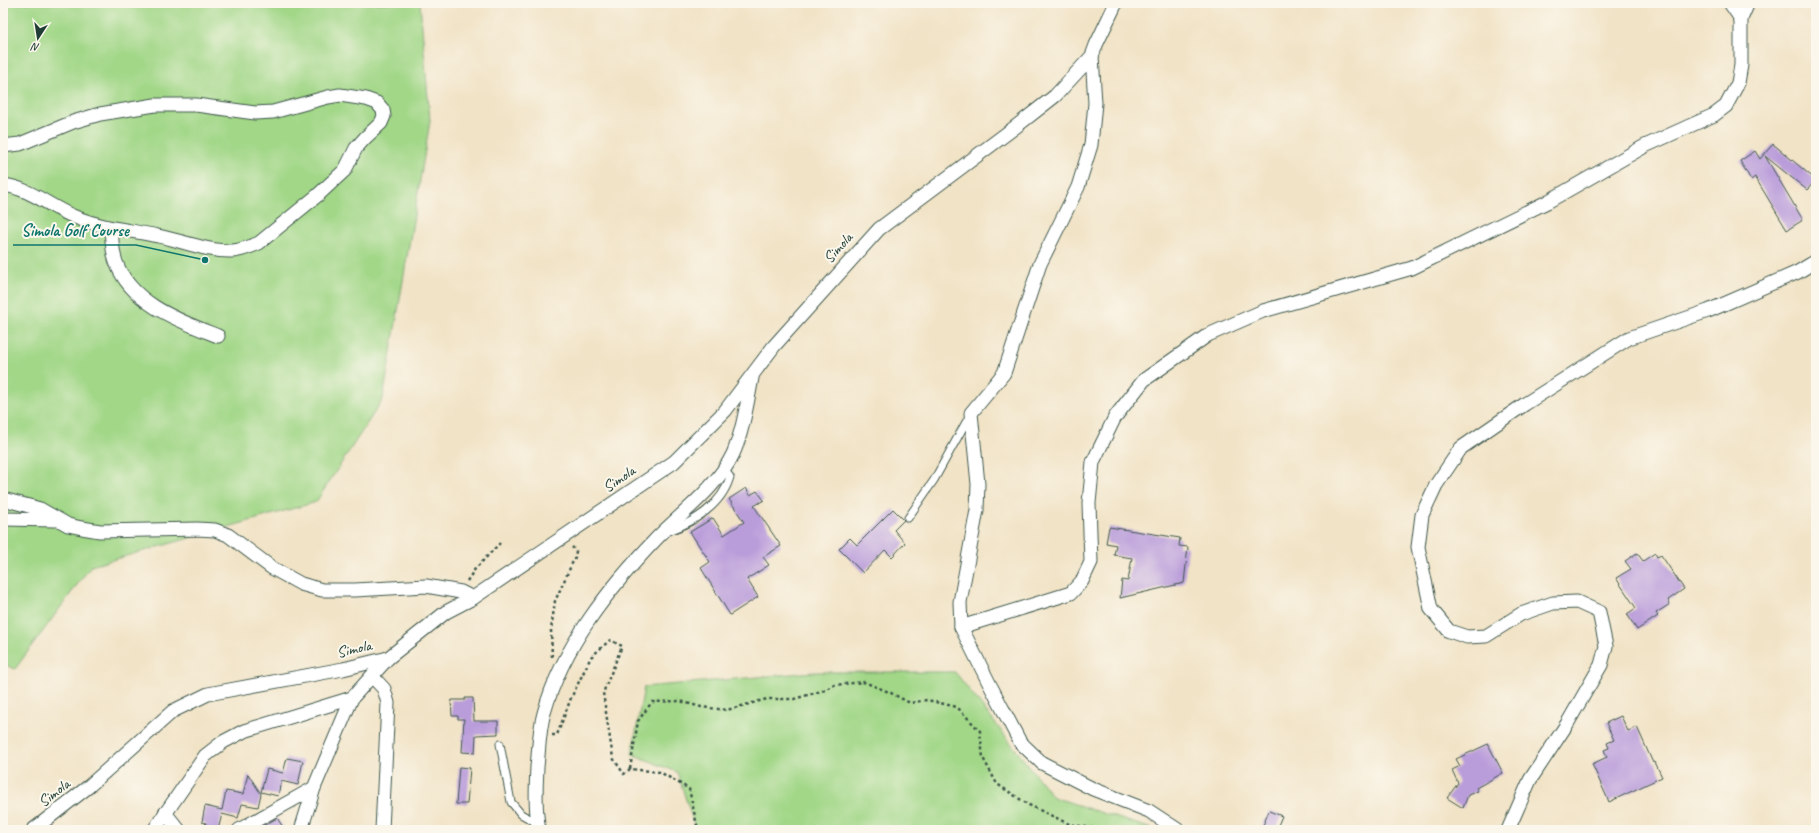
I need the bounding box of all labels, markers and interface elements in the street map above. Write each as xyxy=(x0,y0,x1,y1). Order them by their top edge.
north arrow xyxy=(18,18,58,58)
text: N xyxy=(29,40,41,55)
callout: Simola Golf Course xyxy=(13,216,136,245)
text: Simola Golf Course xyxy=(21,220,131,241)
street label: Simola xyxy=(819,227,858,268)
street label: Simola xyxy=(599,460,640,497)
street label: Simola xyxy=(335,635,375,663)
street label: Simola xyxy=(34,773,75,812)

